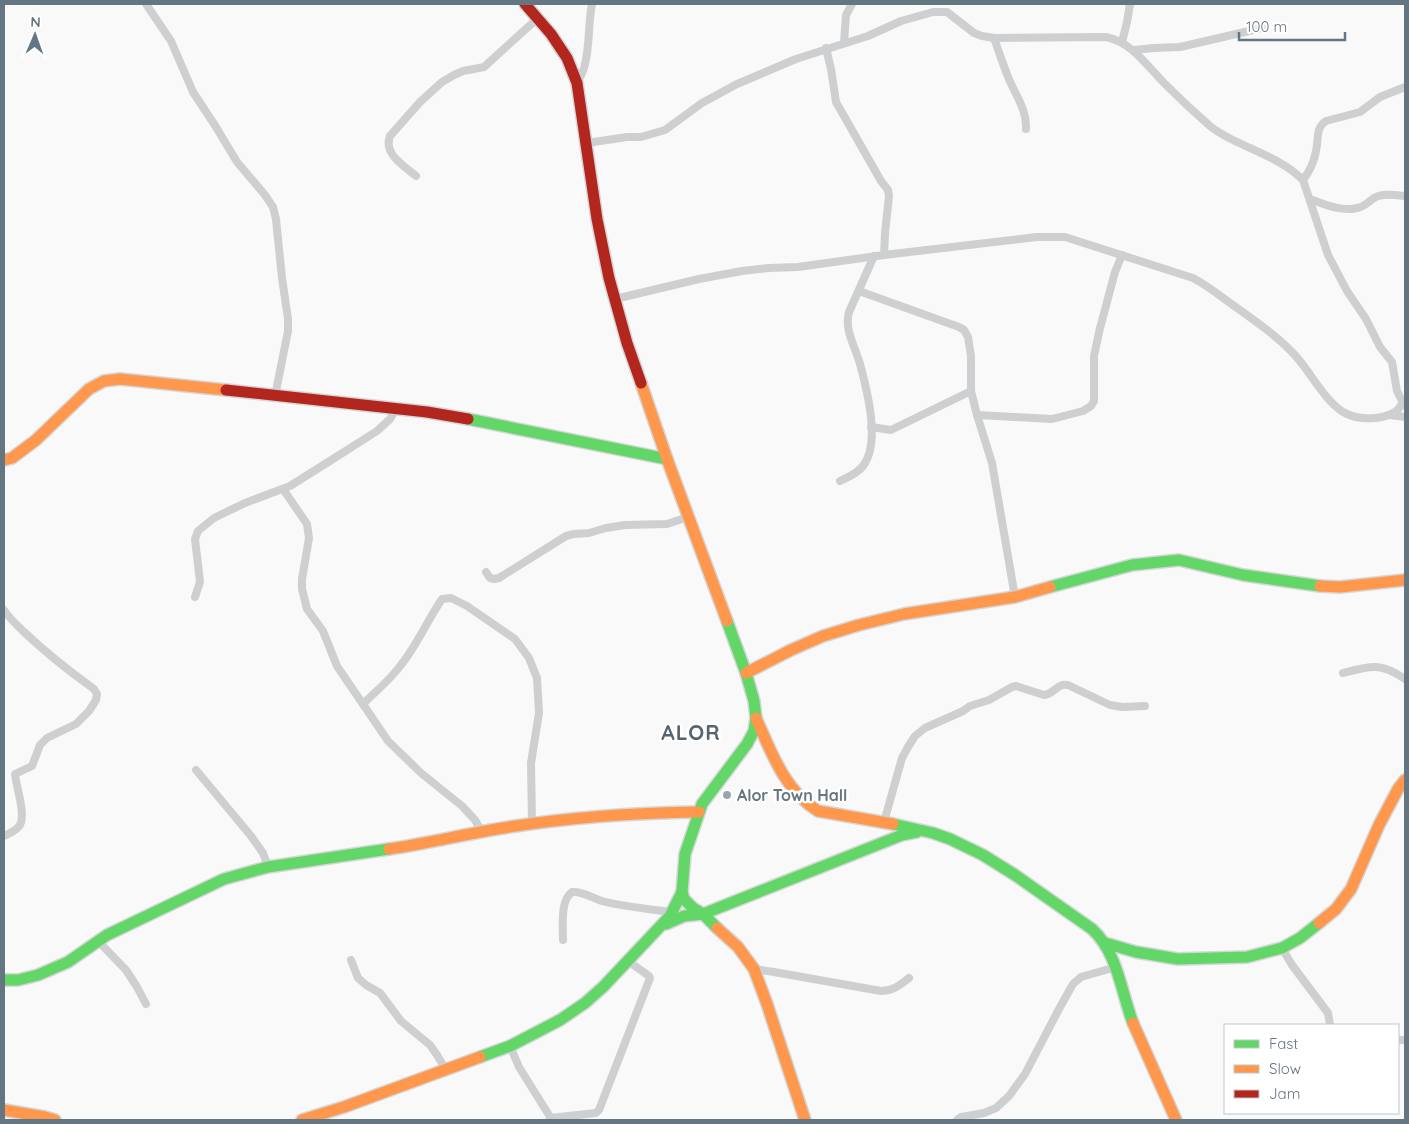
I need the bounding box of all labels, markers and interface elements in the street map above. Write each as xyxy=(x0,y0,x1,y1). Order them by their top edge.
north arrow xyxy=(10,10,60,60)
scale bar xyxy=(1239,10,1345,42)
text: N xyxy=(30,13,41,31)
text: 100 m xyxy=(1246,17,1287,36)
district label: ALOR xyxy=(661,719,721,745)
place label: Alor Town Hall xyxy=(737,785,847,805)
marker: Alor Town Hall xyxy=(721,789,733,801)
legend xyxy=(1224,1024,1399,1114)
text: Fast xyxy=(1269,1034,1298,1053)
text: Slow xyxy=(1269,1059,1301,1078)
text: Jam xyxy=(1269,1084,1300,1103)

